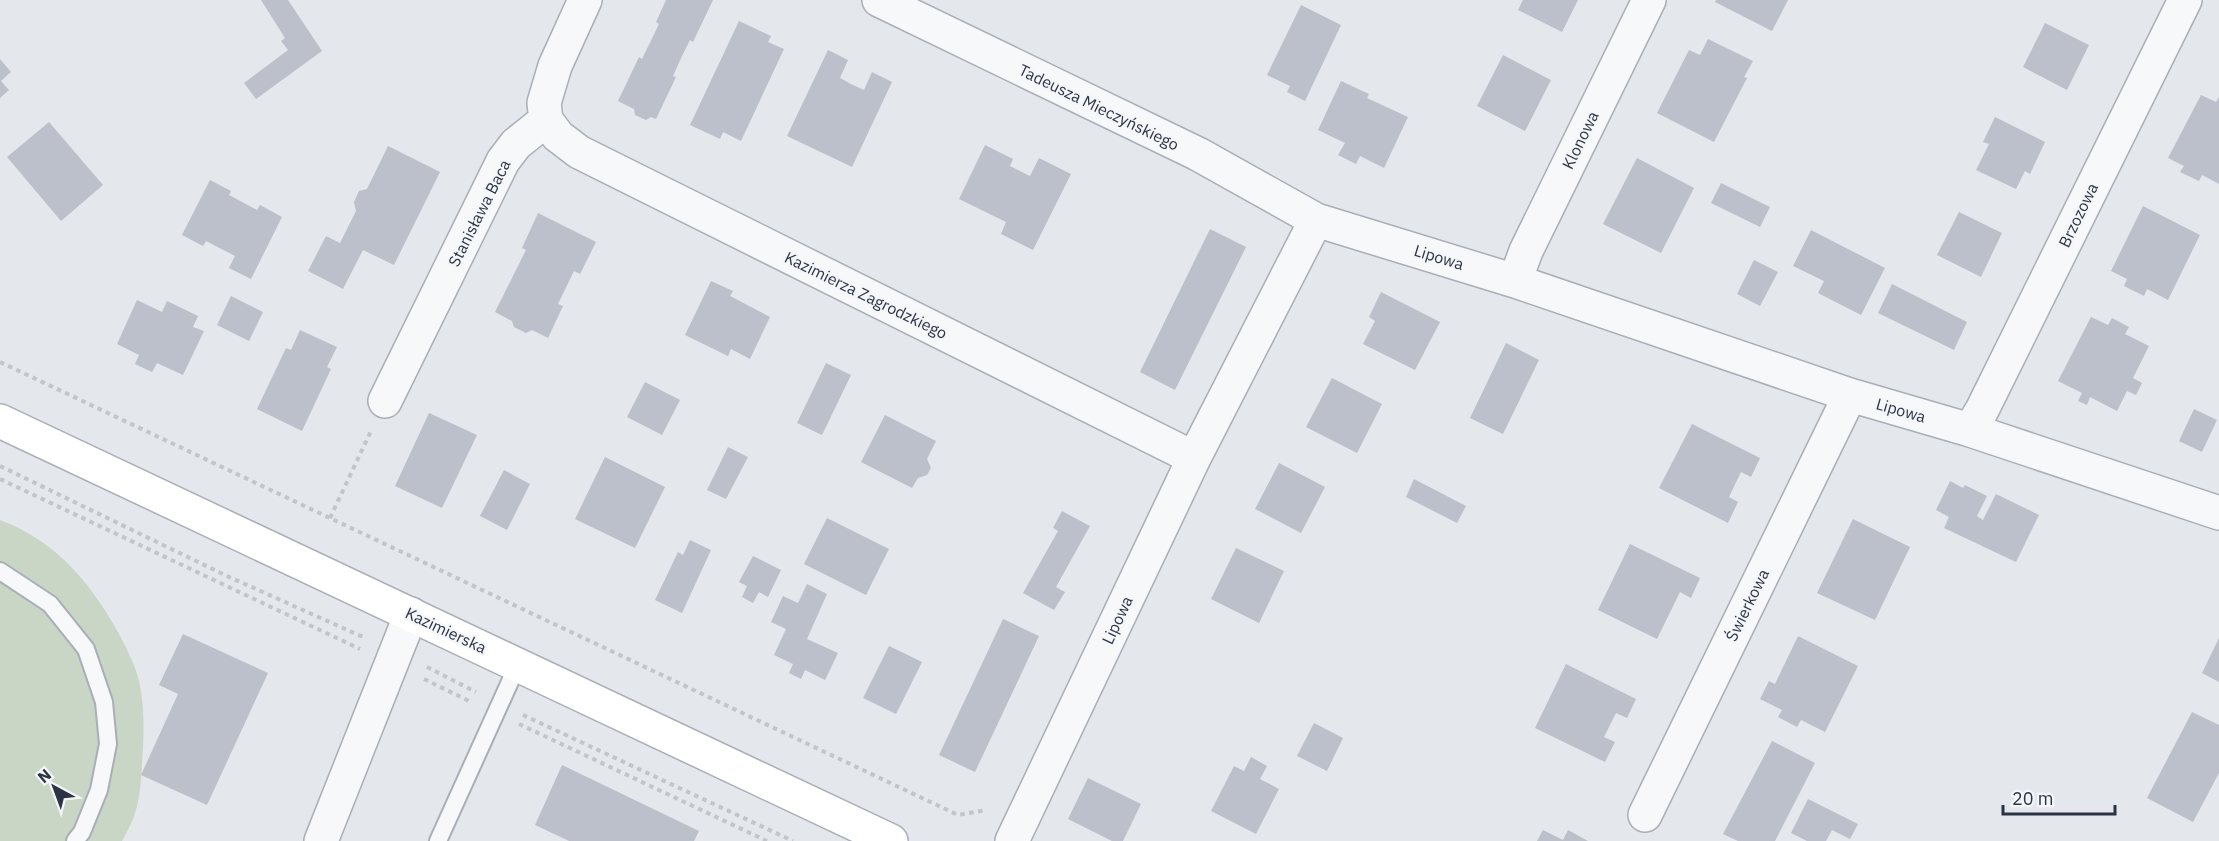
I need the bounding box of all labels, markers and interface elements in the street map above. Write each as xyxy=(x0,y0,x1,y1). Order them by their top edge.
street label: Tadeusza Mieczyńskiego xyxy=(1016,59,1182,155)
street label: Klonowa xyxy=(1557,107,1603,172)
street label: Stanisława Baca xyxy=(443,156,515,270)
street label: Brzozowa xyxy=(2054,179,2102,251)
street label: Lipowa xyxy=(1412,240,1467,274)
street label: Kazimierza Zagrodzkiego xyxy=(781,247,951,343)
street label: Lipowa xyxy=(1874,393,1929,427)
street label: Świerkowa xyxy=(1720,565,1773,644)
street label: Lipowa xyxy=(1097,592,1137,647)
street label: Kazimierska xyxy=(402,603,490,658)
north arrow xyxy=(24,757,84,817)
text: N xyxy=(33,764,55,787)
scale bar xyxy=(2003,778,2116,816)
text: 20 m xyxy=(2012,787,2054,810)

